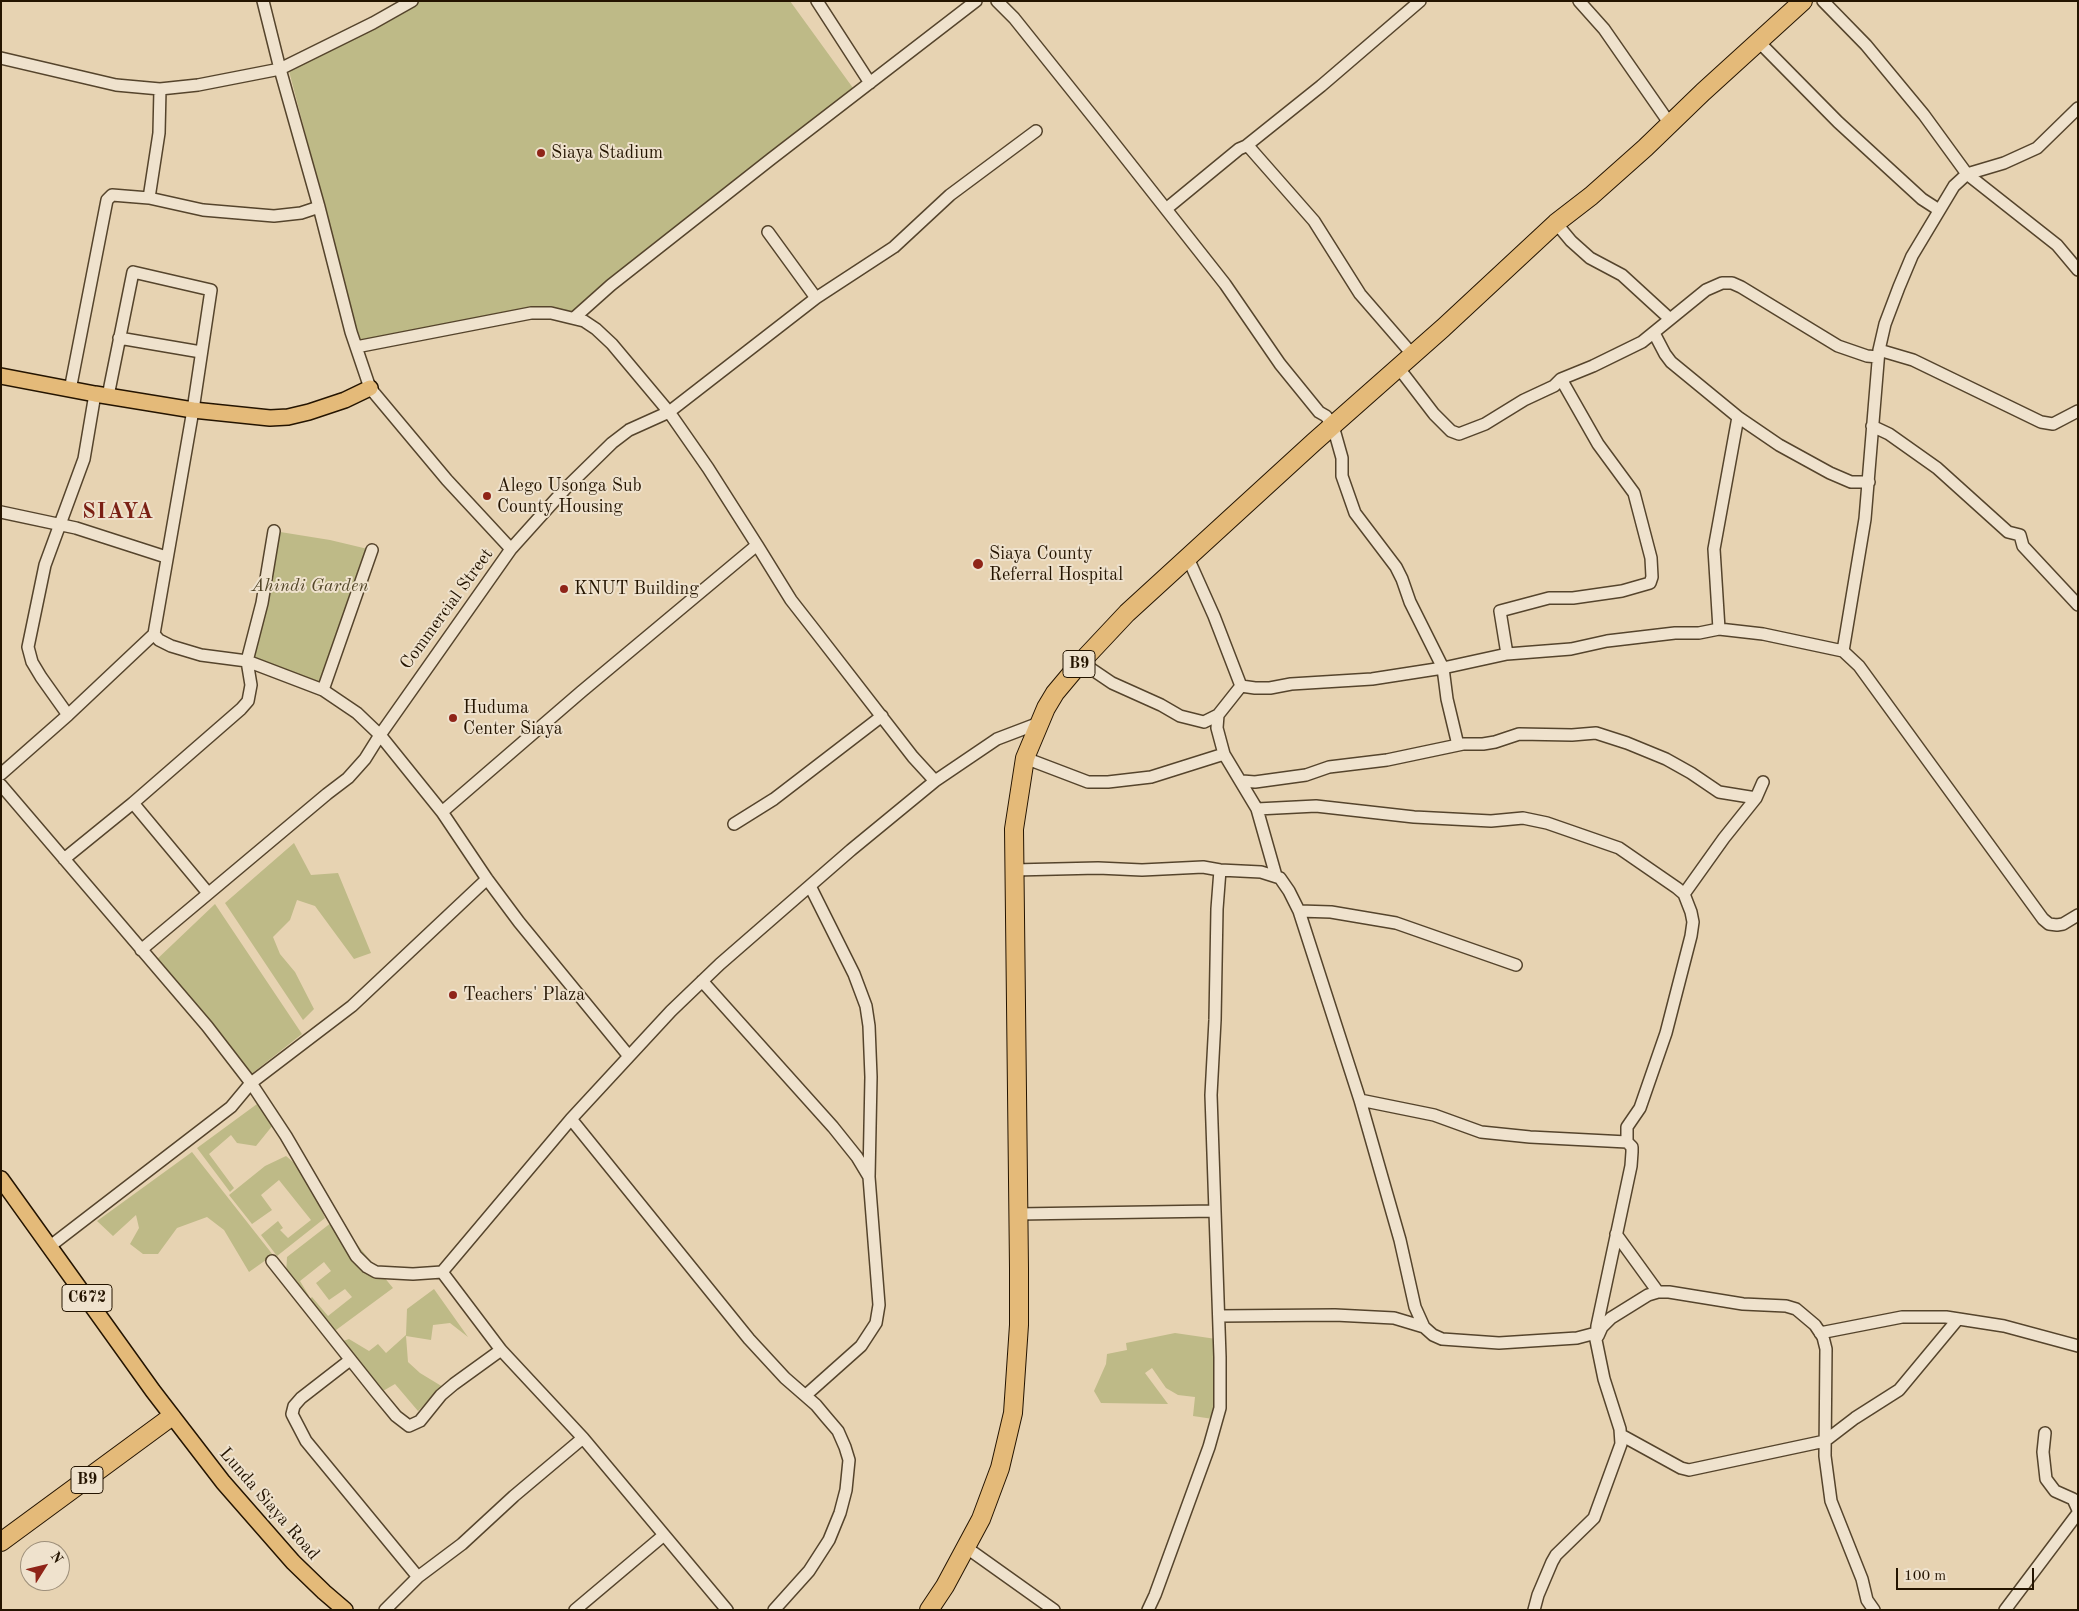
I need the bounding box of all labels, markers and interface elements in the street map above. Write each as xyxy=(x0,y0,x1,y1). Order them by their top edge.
place label: Siaya Stadium xyxy=(551,142,663,164)
marker: Siaya Stadium xyxy=(535,147,547,159)
place label: Alego Usonga Sub County Housing xyxy=(497,475,642,518)
marker: Alego Usonga Sub County Housing xyxy=(481,490,493,502)
district label: SIAYA xyxy=(81,499,155,525)
place label: Siaya County Referral Hospital xyxy=(989,543,1123,586)
street label: Commercial Street xyxy=(396,544,498,674)
marker: Siaya County Referral Hospital xyxy=(971,557,985,571)
park label: Ahindi Garden xyxy=(251,575,369,597)
place label: KNUT Building xyxy=(574,578,699,600)
marker: KNUT Building xyxy=(558,583,570,595)
road number: B9 xyxy=(1063,651,1095,678)
place label: Huduma Center Siaya xyxy=(463,697,563,740)
marker: Huduma Center Siaya xyxy=(447,712,459,724)
place label: Teachers' Plaza xyxy=(463,984,585,1006)
marker: Teachers' Plaza xyxy=(447,989,459,1001)
road number: C672 xyxy=(62,1285,112,1312)
street label: Lunda Siaya Road xyxy=(214,1443,324,1565)
road number: B9 xyxy=(71,1466,103,1494)
north arrow xyxy=(20,1541,70,1591)
text: N xyxy=(48,1549,65,1566)
scale bar xyxy=(1899,1558,2036,1590)
text: 100 m xyxy=(1904,1569,1946,1584)

